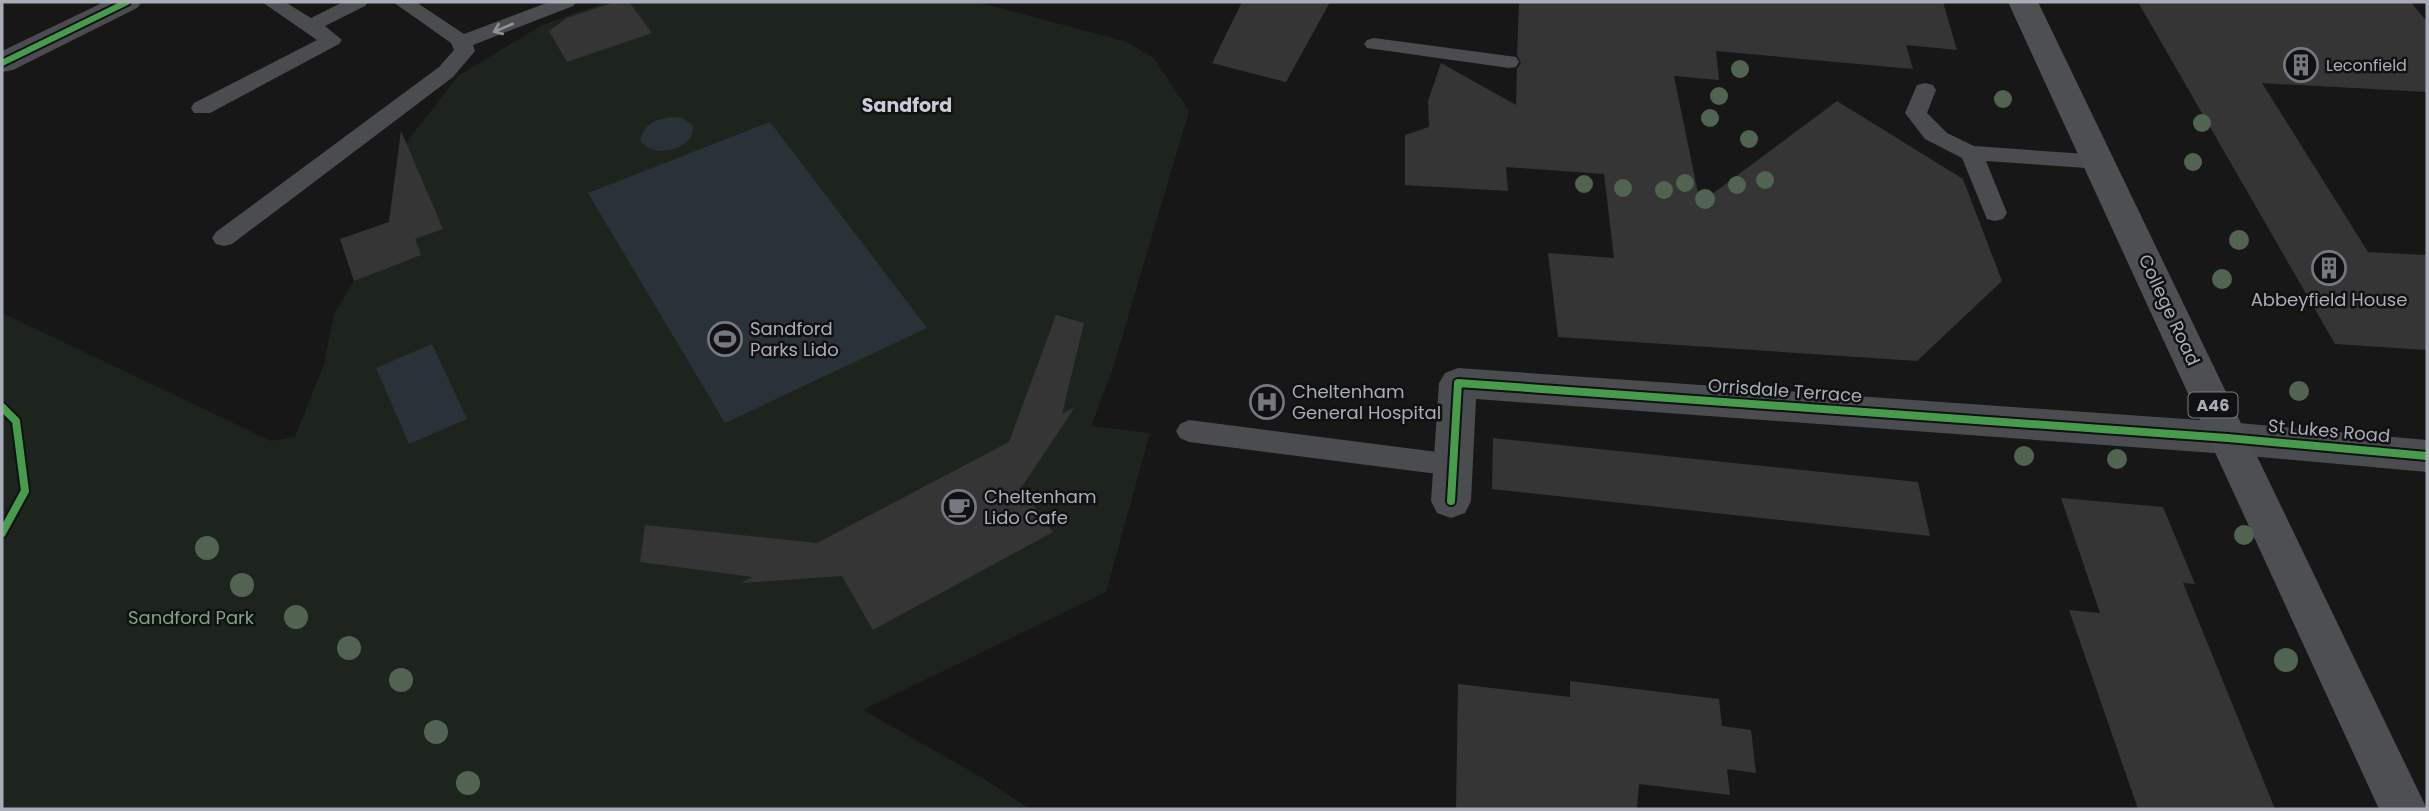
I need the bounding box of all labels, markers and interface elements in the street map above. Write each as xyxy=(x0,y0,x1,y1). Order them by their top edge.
one-way arrow xyxy=(493,22,515,35)
building icon: Leconfield xyxy=(2282,46,2320,84)
place label: Leconfield xyxy=(2326,54,2407,77)
district label: Sandford xyxy=(862,92,952,119)
building icon: Abbeyfield House xyxy=(2310,249,2348,287)
street label: College Road xyxy=(2133,250,2206,370)
place label: Abbeyfield House xyxy=(2251,287,2407,312)
place label: Sandford Parks Lido xyxy=(750,316,839,362)
sports icon: Sandford Parks Lido xyxy=(706,320,744,358)
street label: Orrisdale Terrace xyxy=(1707,373,1863,408)
place label: Cheltenham General Hospital xyxy=(1292,379,1441,425)
hospital icon: Cheltenham General Hospital xyxy=(1248,383,1286,421)
road number: A46 xyxy=(2188,392,2238,418)
street label: St Lukes Road xyxy=(2267,413,2391,448)
place label: Cheltenham Lido Cafe xyxy=(984,484,1096,530)
cafe icon: Cheltenham Lido Cafe xyxy=(940,488,978,526)
park label: Sandford Park xyxy=(128,605,255,630)

